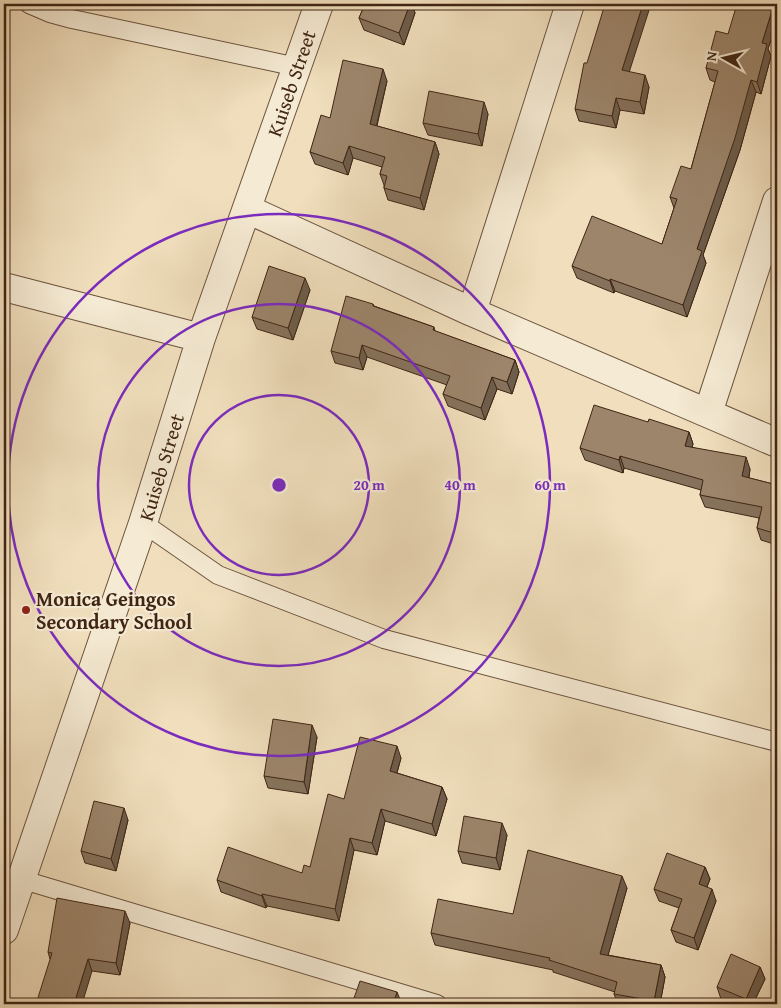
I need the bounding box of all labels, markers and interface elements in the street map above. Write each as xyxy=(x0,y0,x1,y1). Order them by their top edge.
street label: Kuiseb Street xyxy=(259,26,323,140)
north arrow xyxy=(698,32,748,82)
text: N xyxy=(701,50,722,62)
street label: Kuiseb Street xyxy=(131,410,191,524)
text: 20 m xyxy=(353,474,385,495)
text: 40 m xyxy=(444,474,476,495)
text: 60 m xyxy=(534,474,566,495)
centre of rings xyxy=(270,476,288,494)
place label: Monica Geingos Secondary School xyxy=(36,584,192,636)
marker: Monica Geingos Secondary School xyxy=(20,604,32,616)

